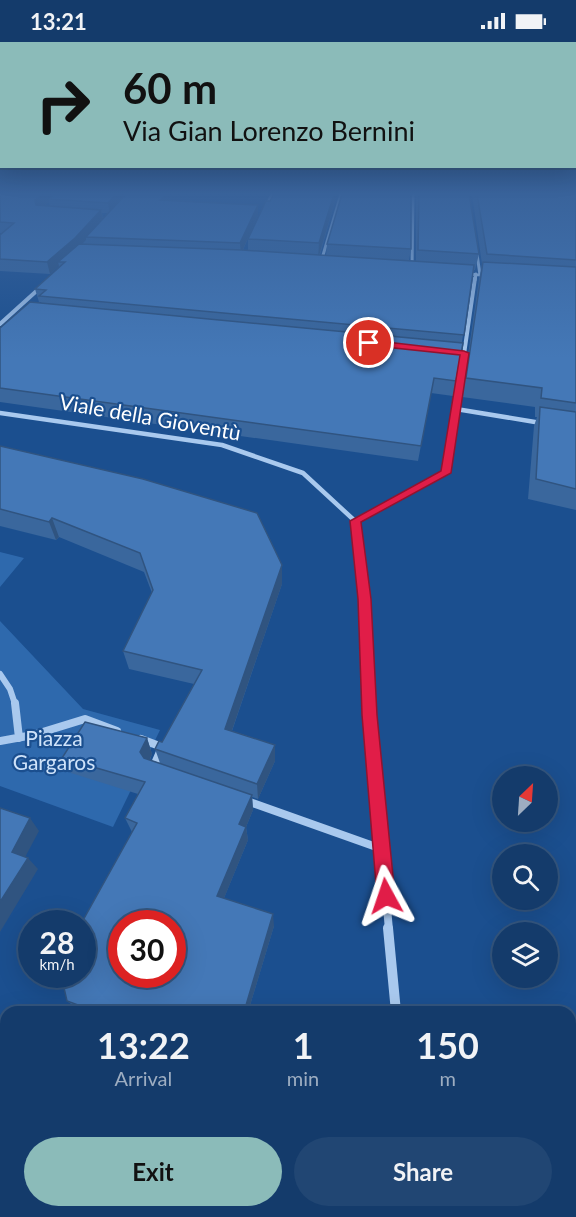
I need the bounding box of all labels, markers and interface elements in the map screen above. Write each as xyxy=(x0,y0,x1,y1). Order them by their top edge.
text: 13:21 xyxy=(30,8,87,35)
text: 60 m xyxy=(123,63,217,113)
icon: right xyxy=(24,66,102,144)
text: Via Gian Lorenzo Bernini xyxy=(123,114,415,147)
pin xyxy=(343,317,394,368)
icon: arrive xyxy=(352,326,385,359)
street label: Viale della Gioventù xyxy=(57,388,243,445)
park label: Piazza Gargaros xyxy=(13,725,95,774)
north arrow xyxy=(492,766,558,832)
map controls xyxy=(492,766,558,988)
button: search xyxy=(492,844,558,910)
position arrow xyxy=(354,864,418,928)
speed limit sign: 30 xyxy=(108,910,186,988)
button: layers xyxy=(492,922,558,988)
text: 28 xyxy=(40,924,74,960)
text: km/h xyxy=(39,955,75,973)
text: 13:22 xyxy=(97,1023,190,1067)
text: 1 xyxy=(293,1023,314,1067)
text: 150 xyxy=(416,1023,479,1067)
text: Arrival xyxy=(115,1066,172,1090)
text: min xyxy=(287,1066,319,1090)
text: m xyxy=(439,1066,456,1090)
button: Exit xyxy=(24,1137,282,1206)
button: Share xyxy=(294,1137,552,1206)

